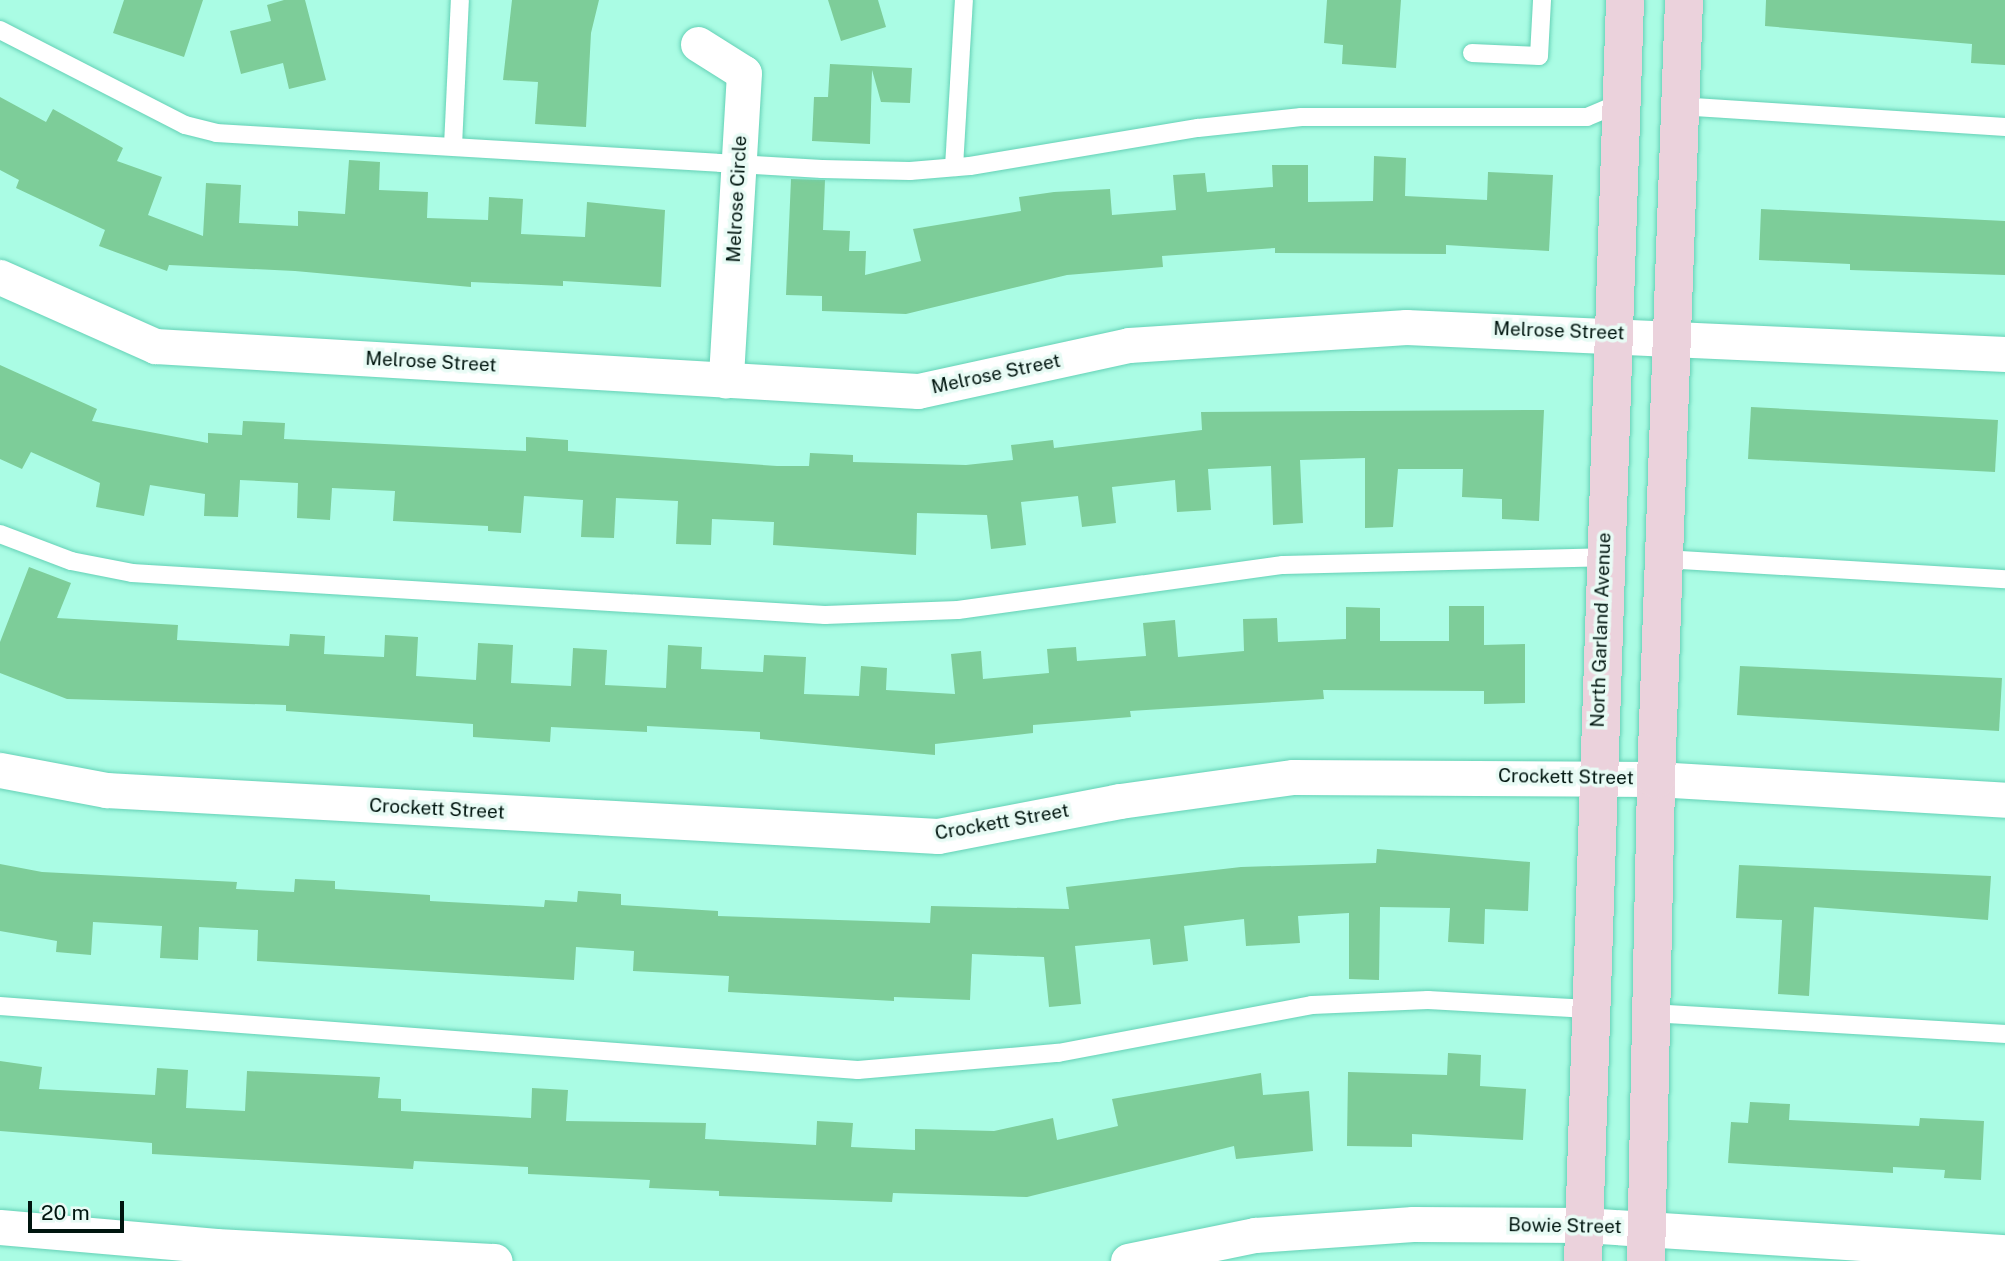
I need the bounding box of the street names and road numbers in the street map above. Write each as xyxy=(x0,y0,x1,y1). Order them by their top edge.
street label: Melrose Circle xyxy=(722,135,752,263)
street label: Melrose Street xyxy=(1493,317,1625,345)
street label: Melrose Street xyxy=(365,347,497,377)
street label: Melrose Street xyxy=(929,349,1063,399)
street label: North Garland Avenue xyxy=(1586,532,1616,728)
street label: Crockett Street xyxy=(1498,764,1634,790)
street label: Crockett Street xyxy=(369,794,505,824)
street label: Crockett Street xyxy=(933,799,1071,845)
street label: Bowie Street xyxy=(1508,1214,1622,1238)

